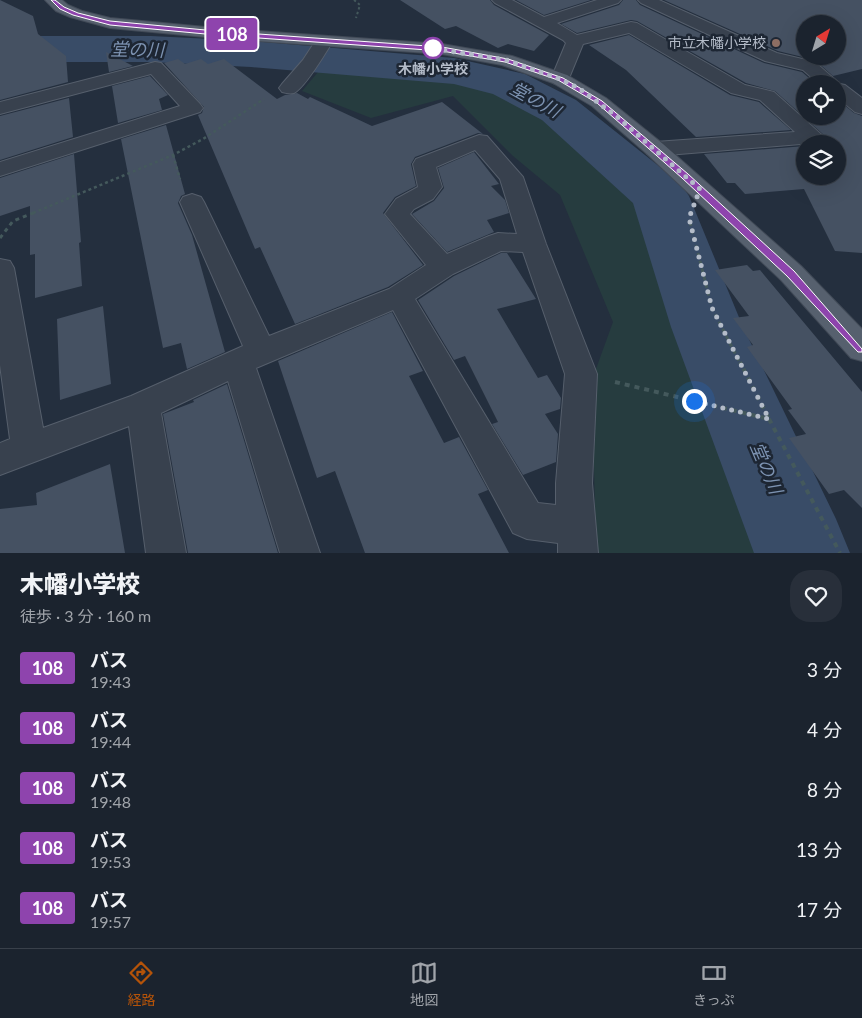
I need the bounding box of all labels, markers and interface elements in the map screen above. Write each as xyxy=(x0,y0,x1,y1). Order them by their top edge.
north arrow xyxy=(796,15,846,65)
map controls xyxy=(796,15,846,185)
line badge: 108 xyxy=(203,18,261,50)
text: 108 xyxy=(216,23,248,45)
place label: 市立木幡小学校 xyxy=(668,34,766,51)
marker: 木幡小学校 xyxy=(422,37,444,59)
marker: 市立木幡小学校 xyxy=(770,37,782,49)
water label: 堂の川 xyxy=(110,38,166,61)
place label: 木幡小学校 xyxy=(398,60,468,77)
button: locate xyxy=(796,75,846,125)
water label: 堂の川 xyxy=(507,76,566,123)
button: layers xyxy=(796,135,846,185)
your location xyxy=(682,389,707,414)
water label: 堂の川 xyxy=(746,438,788,499)
text: 木幡小学校 xyxy=(20,569,140,598)
button: heart xyxy=(790,570,842,622)
text: 徒歩 · 3 分 · 160 m xyxy=(20,606,151,625)
text: バス xyxy=(90,648,128,671)
text: 108 xyxy=(32,657,63,679)
text: 3 分 xyxy=(807,658,842,681)
text: 19:43 xyxy=(90,672,131,691)
text: バス xyxy=(90,708,128,731)
text: 108 xyxy=(32,717,63,739)
text: 4 分 xyxy=(807,718,842,741)
text: 19:44 xyxy=(90,732,131,751)
text: バス xyxy=(90,768,128,791)
text: 108 xyxy=(32,777,63,799)
text: 8 分 xyxy=(807,778,842,801)
text: 19:48 xyxy=(90,792,131,811)
text: バス xyxy=(90,828,128,851)
text: 108 xyxy=(32,837,63,859)
text: 13 分 xyxy=(796,838,842,861)
text: 19:53 xyxy=(90,852,131,871)
text: バス xyxy=(90,888,128,911)
text: 108 xyxy=(32,897,63,919)
text: 17 分 xyxy=(796,898,842,921)
text: 19:57 xyxy=(90,912,131,931)
tab: 経路 xyxy=(127,959,155,1009)
tab: 地図 xyxy=(410,959,438,1009)
tab: きっぷ xyxy=(693,959,735,1009)

